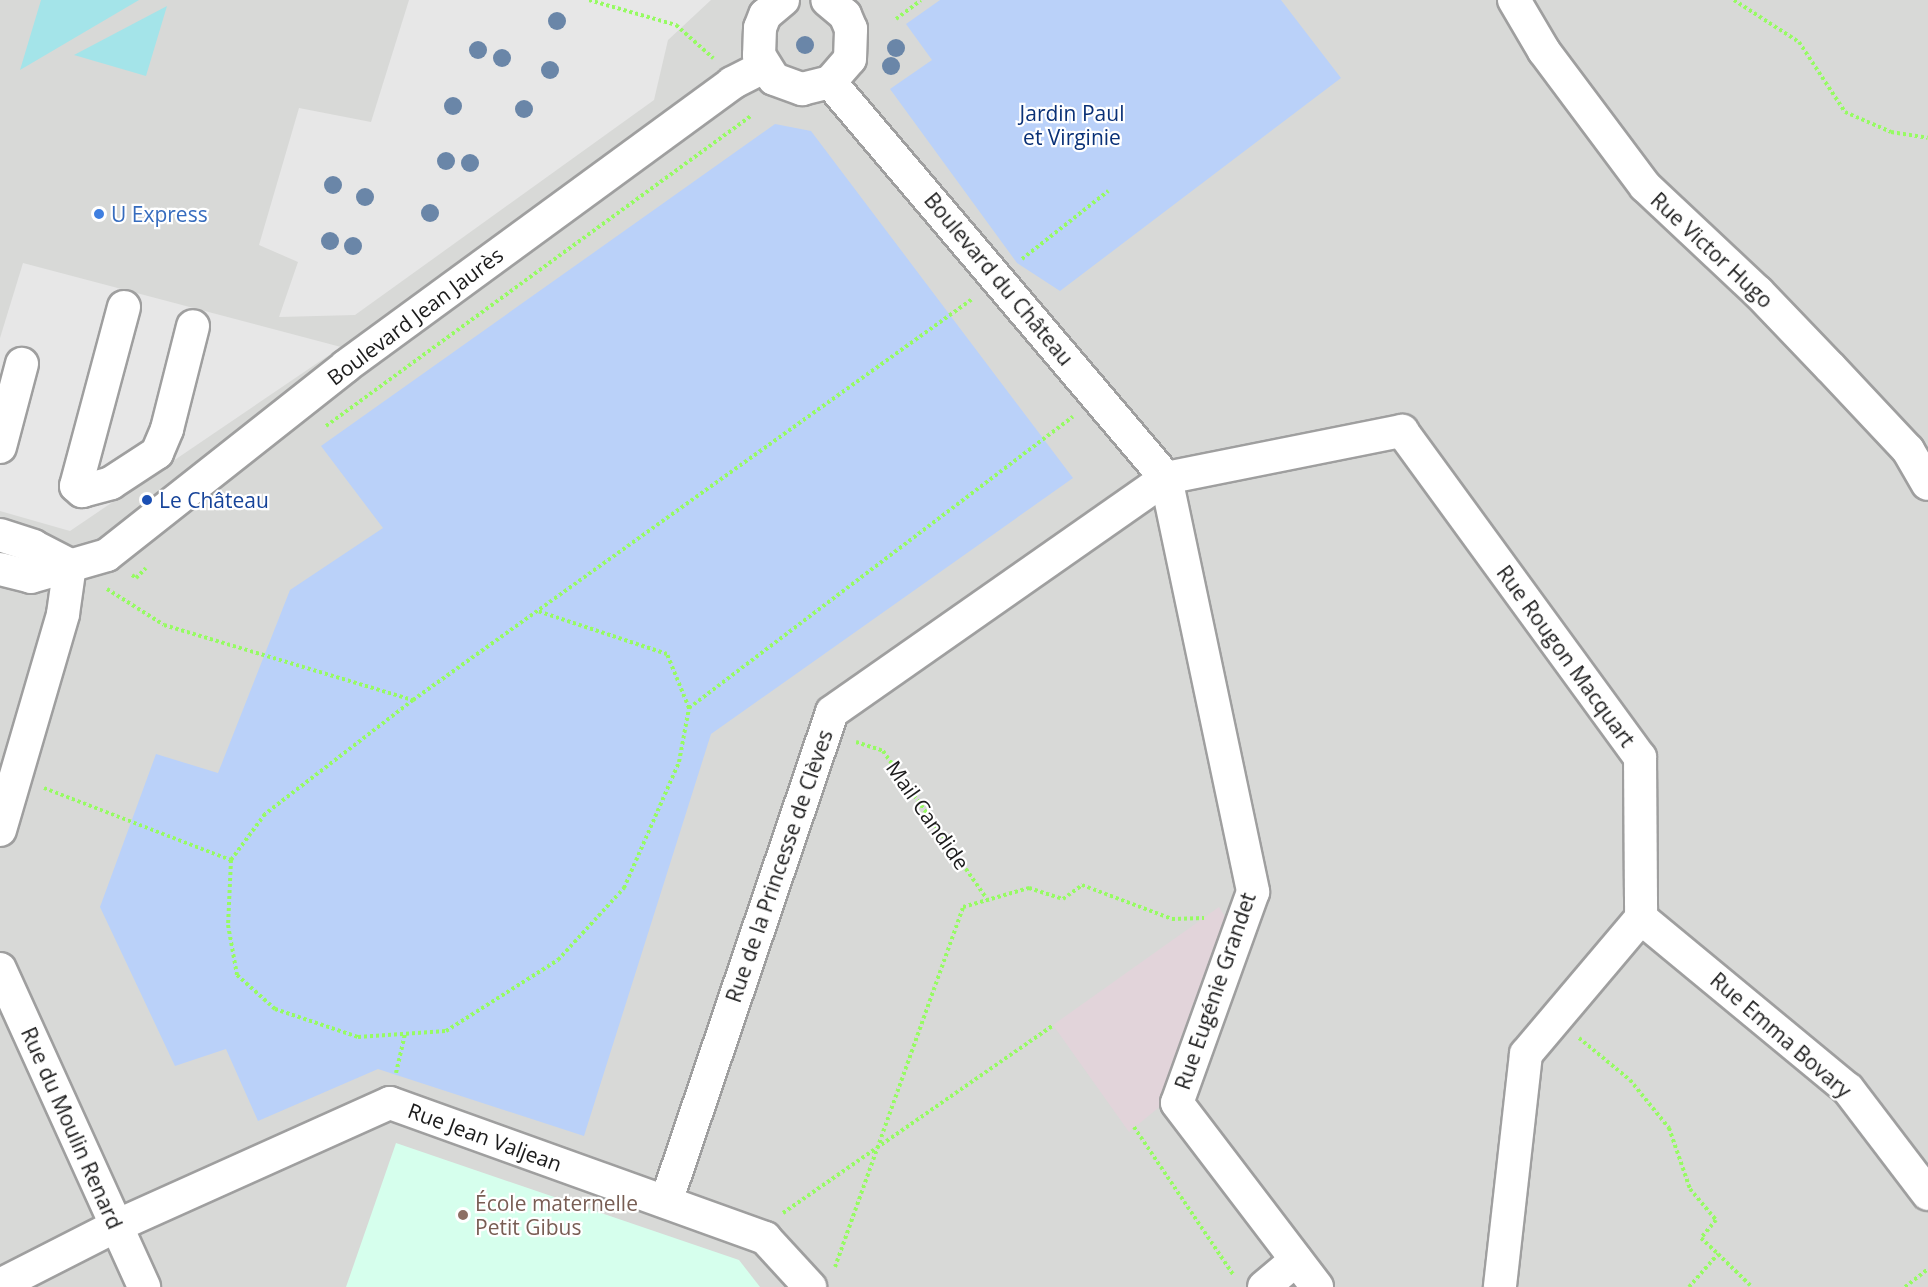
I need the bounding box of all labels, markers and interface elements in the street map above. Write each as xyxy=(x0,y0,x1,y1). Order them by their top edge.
park label: Jardin Paul et Virginie xyxy=(1020,100,1124,150)
street label: Boulevard du Château xyxy=(919,187,1079,371)
street label: Rue Victor Hugo xyxy=(1646,187,1778,313)
place label: U Express xyxy=(111,201,208,227)
marker: U Express xyxy=(92,207,106,221)
street label: Boulevard Jean Jaurès xyxy=(322,242,508,390)
place label: Le Château xyxy=(159,487,269,513)
marker: Le Château xyxy=(140,493,154,507)
street label: Rue Rougon Macquart xyxy=(1492,560,1640,752)
street label: Rue de la Princesse de Clèves xyxy=(720,726,838,1006)
street label: Mail Candide xyxy=(881,756,975,874)
street label: Rue Eugénie Grandet xyxy=(1169,889,1261,1093)
street label: Rue Emma Bovary xyxy=(1705,967,1857,1103)
street label: Rue du Moulin Renard xyxy=(16,1023,128,1233)
street label: Rue Jean Valjean xyxy=(405,1098,565,1176)
place label: École maternelle Petit Gibus xyxy=(475,1190,638,1240)
marker: École maternelle Petit Gibus xyxy=(456,1208,470,1222)

